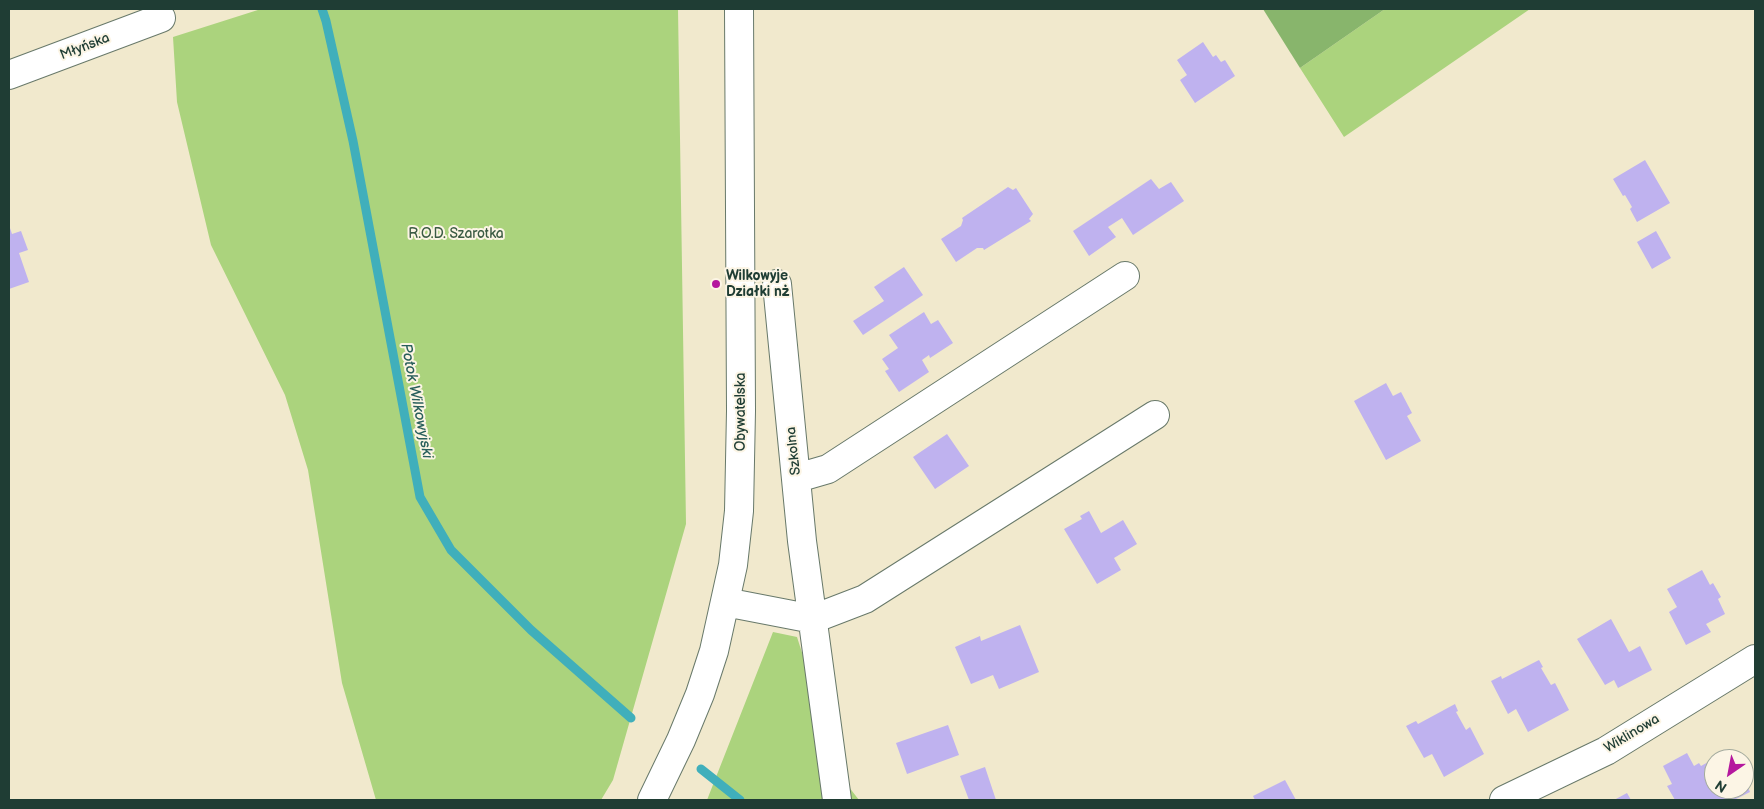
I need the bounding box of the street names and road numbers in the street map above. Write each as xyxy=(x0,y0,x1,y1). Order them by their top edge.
street label: Młyńska xyxy=(58,30,112,64)
street label: Obywatelska xyxy=(733,373,749,451)
street label: Szkolna xyxy=(783,426,805,476)
street label: Wiklinowa xyxy=(1601,711,1663,757)

